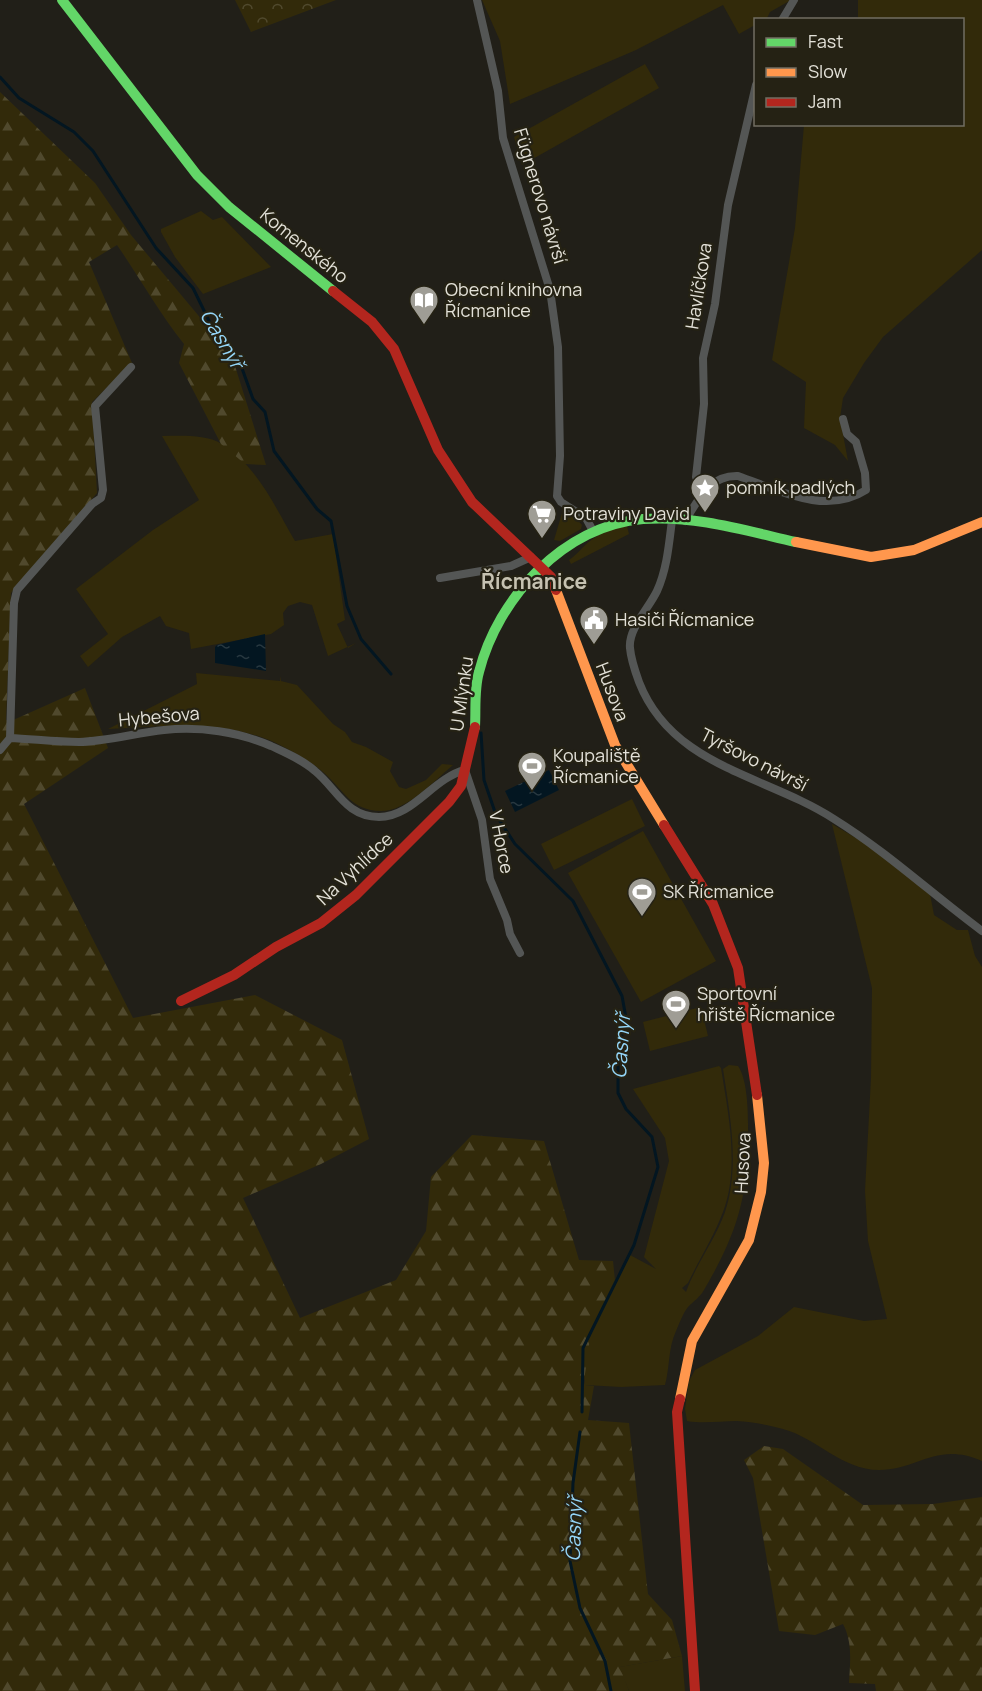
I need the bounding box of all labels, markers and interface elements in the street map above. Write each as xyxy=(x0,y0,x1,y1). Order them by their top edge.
legend xyxy=(754,18,964,126)
text: Fast xyxy=(808,29,843,53)
text: Slow xyxy=(808,59,848,83)
text: Jam xyxy=(808,89,842,113)
street label: Fügnerovo návrší xyxy=(509,125,573,266)
street label: Komenského xyxy=(256,202,354,288)
street label: Havlíčkova xyxy=(679,241,717,331)
place label: Obecní knihovna Řícmanice xyxy=(445,277,582,322)
library icon: Obecní knihovna Řícmanice xyxy=(408,284,440,326)
water label: Časnýř xyxy=(194,304,253,377)
place icon: pomník padlých xyxy=(689,472,721,514)
place label: pomník padlých xyxy=(726,475,855,499)
supermarket icon: Potraviny David xyxy=(526,498,558,540)
place label: Potraviny David xyxy=(563,501,690,525)
district label: Řícmanice xyxy=(481,567,587,595)
public building icon: Hasiči Řícmanice xyxy=(578,604,610,646)
place label: Hasiči Řícmanice xyxy=(615,607,754,631)
street label: U Mlýnku xyxy=(444,655,478,733)
street label: Husova xyxy=(591,659,635,725)
street label: Hybešova xyxy=(117,701,200,732)
street label: Tyršovo návrší xyxy=(697,722,812,796)
place label: Koupaliště Řícmanice xyxy=(553,743,641,788)
sports icon: Koupaliště Řícmanice xyxy=(516,750,548,792)
street label: V Horce xyxy=(484,808,520,875)
street label: Na Vyhlídce xyxy=(311,827,398,910)
sports icon: SK Řícmanice xyxy=(626,876,658,918)
place label: SK Řícmanice xyxy=(663,879,774,903)
place label: Sportovní hřiště Řícmanice xyxy=(697,981,835,1026)
sports icon: Sportovní hřiště Řícmanice xyxy=(660,988,692,1030)
water label: Časnýř xyxy=(605,1009,637,1079)
street label: Husova xyxy=(728,1132,756,1194)
water label: Časnýř xyxy=(559,1492,588,1562)

